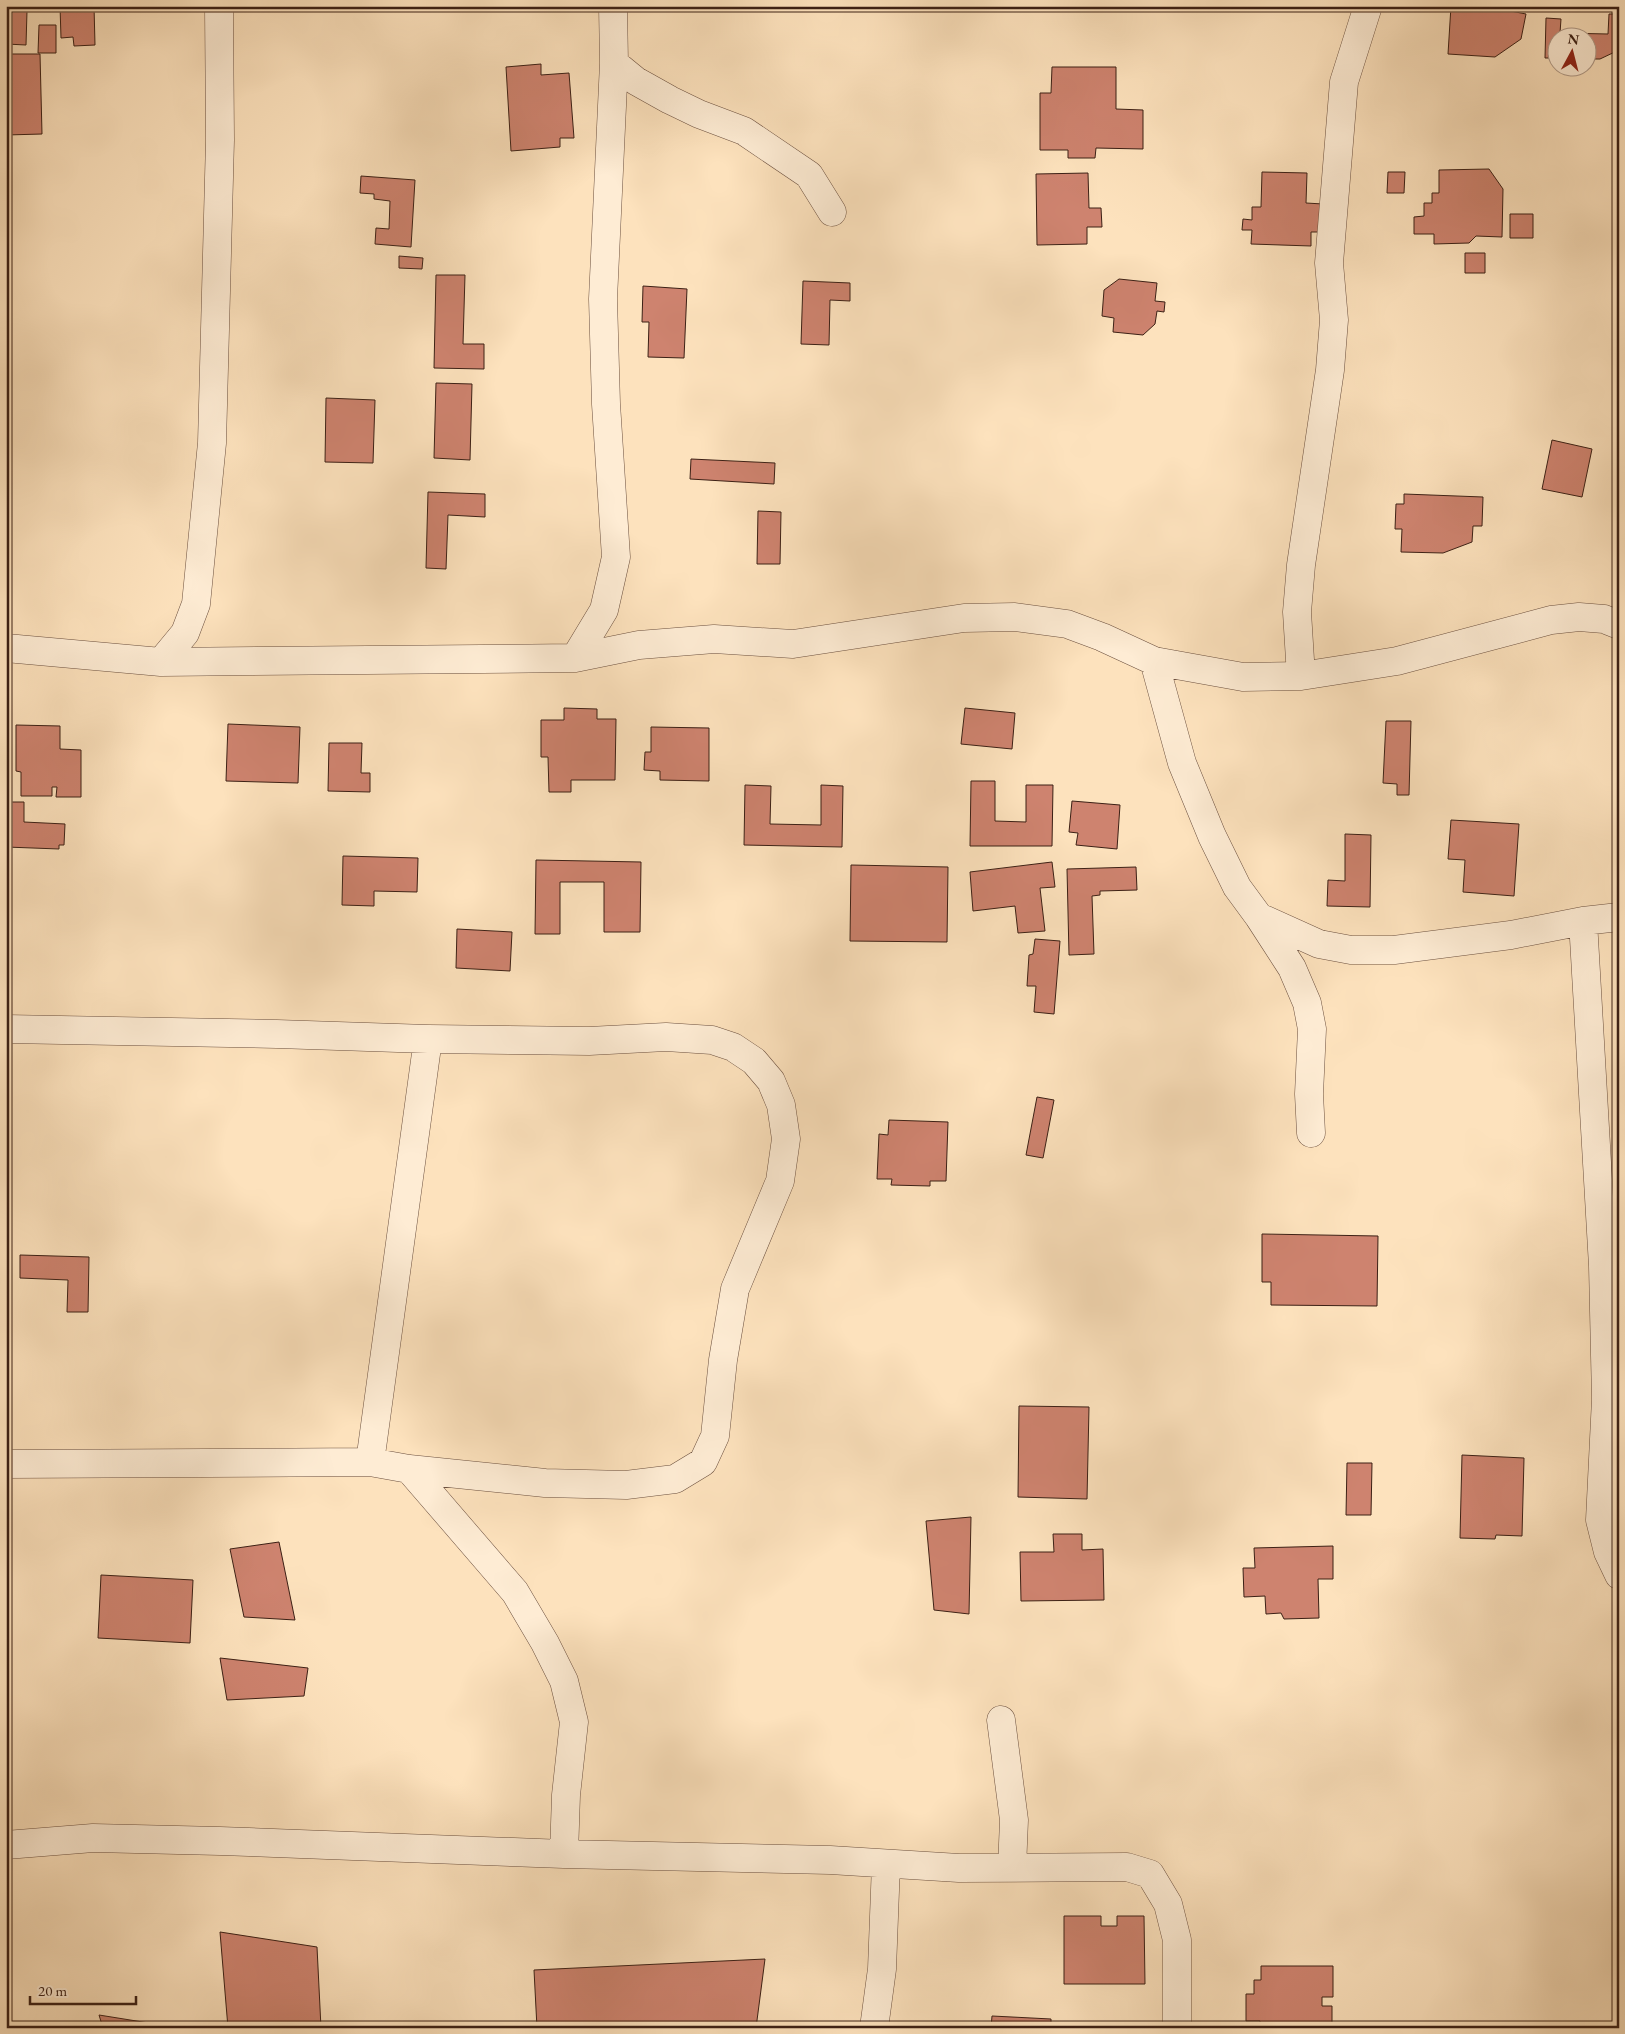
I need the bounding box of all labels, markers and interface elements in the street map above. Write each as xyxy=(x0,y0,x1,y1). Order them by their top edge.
north arrow xyxy=(1548,28,1598,78)
text: N xyxy=(1567,29,1581,49)
scale bar xyxy=(30,1974,136,2006)
text: 20 m xyxy=(38,1981,67,2000)

